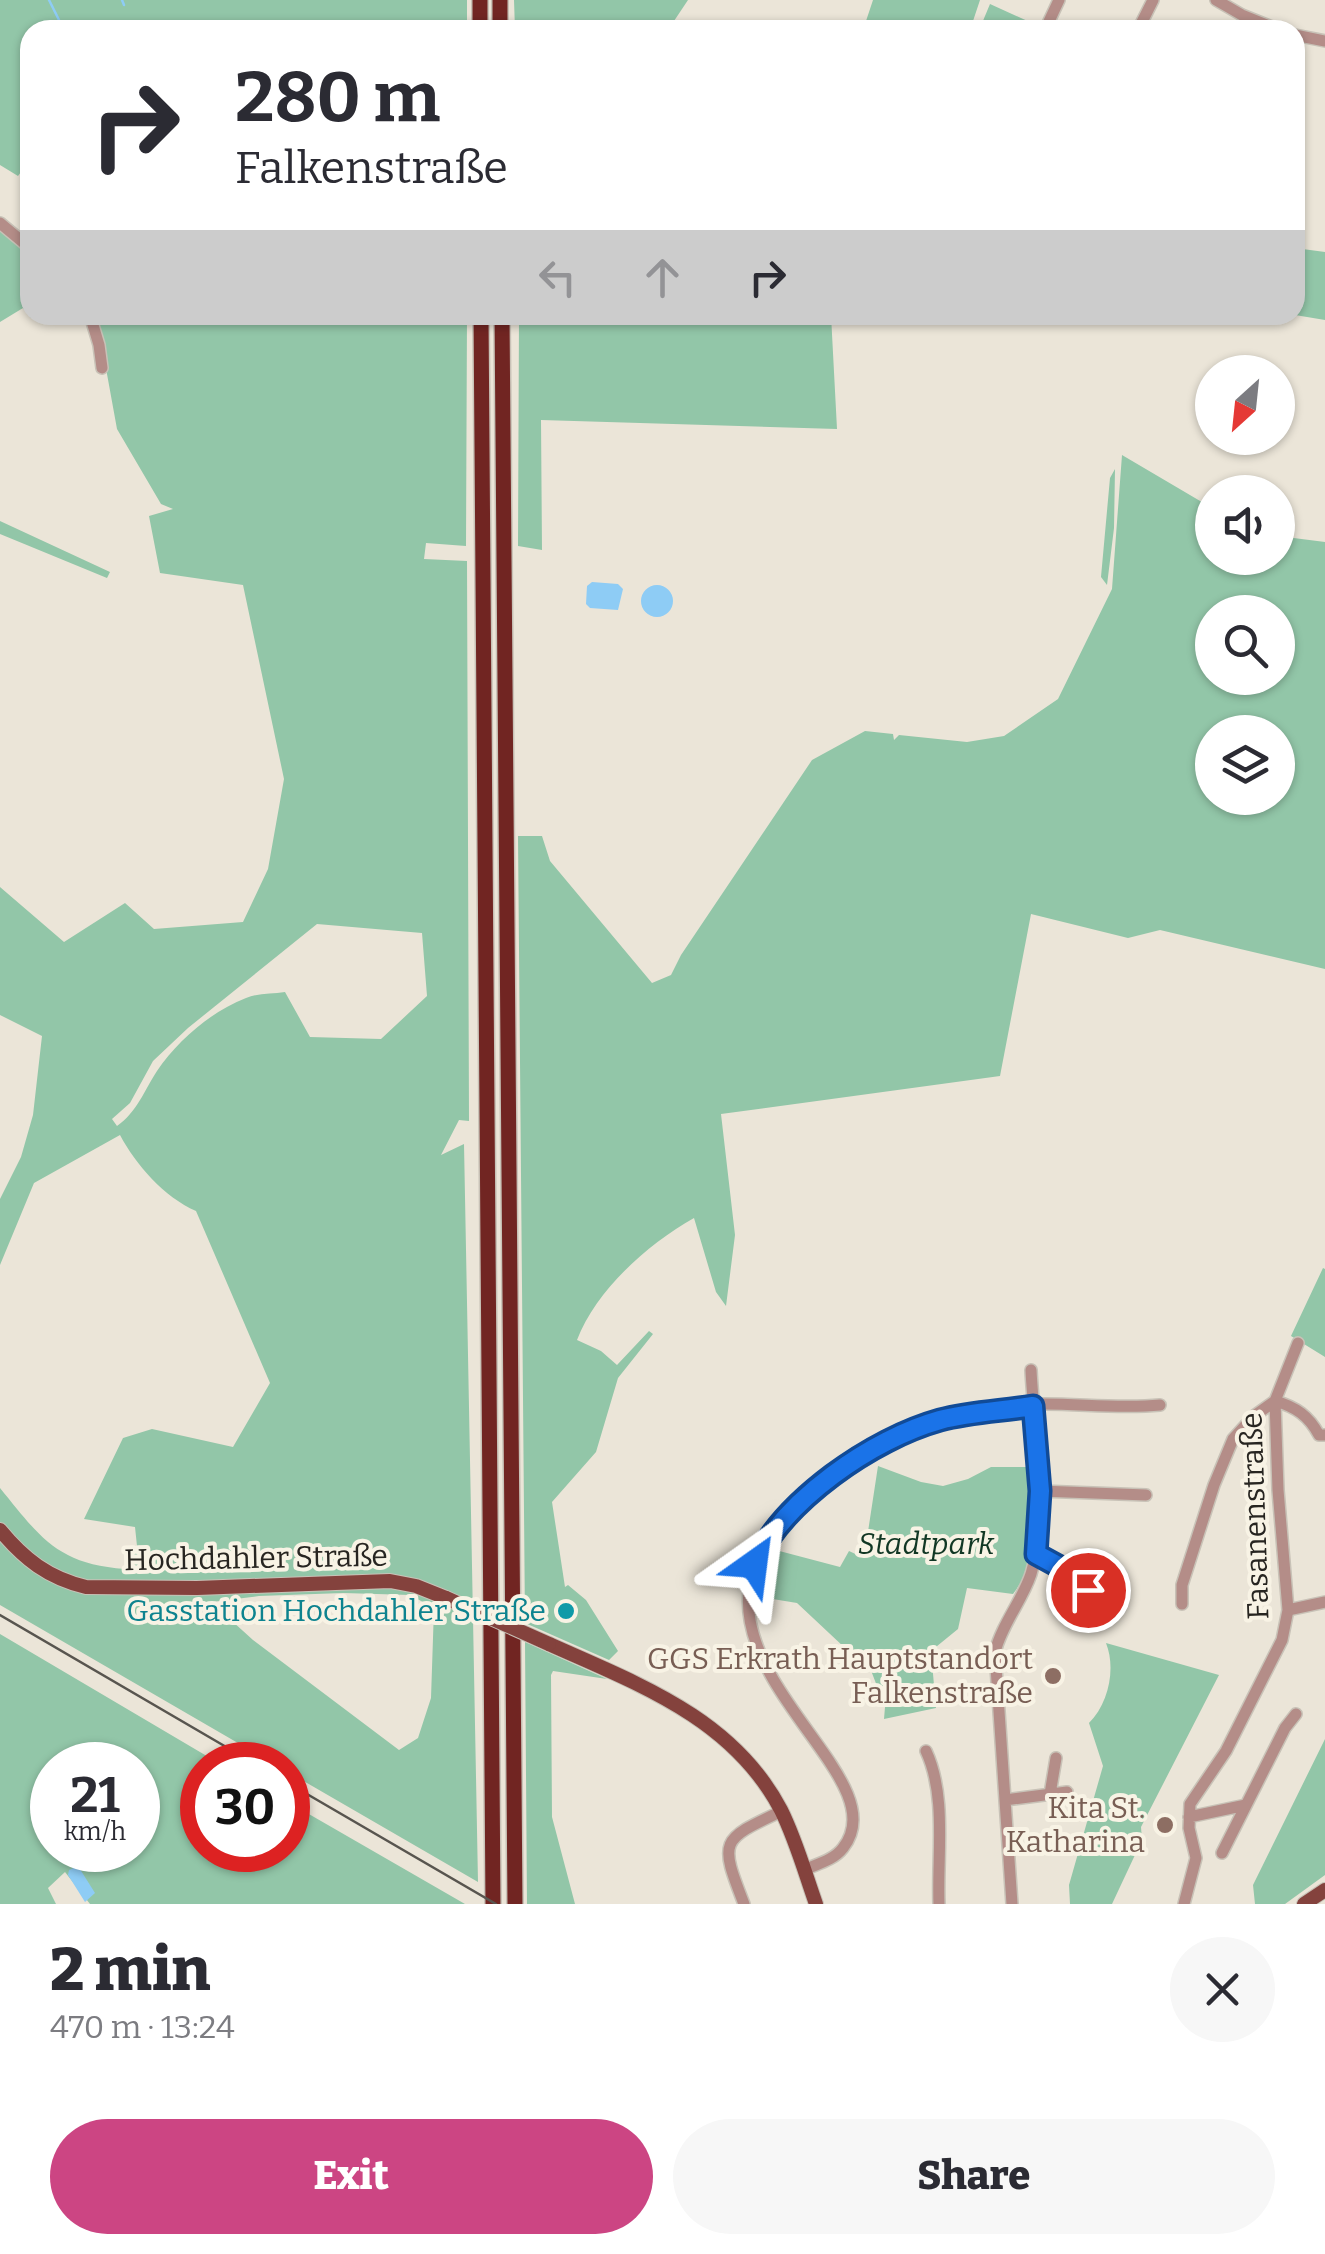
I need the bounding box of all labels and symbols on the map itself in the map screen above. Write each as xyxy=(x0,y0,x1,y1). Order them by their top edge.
north arrow xyxy=(1195,355,1295,455)
street label: Fasanenstraße xyxy=(1233,1412,1277,1620)
position arrow xyxy=(702,1512,806,1616)
park label: Stadtpark xyxy=(858,1526,995,1562)
street label: Hochdahler Straße xyxy=(124,1538,388,1578)
pin xyxy=(1046,1548,1131,1633)
place label: Gasstation Hochdahler Straße xyxy=(126,1593,546,1629)
marker: Gasstation Hochdahler Straße xyxy=(555,1600,577,1622)
place label: GGS Erkrath Hauptstandort Falkenstraße xyxy=(647,1641,1033,1711)
marker: GGS Erkrath Hauptstandort Falkenstraße xyxy=(1042,1665,1064,1687)
speed limit sign: 30 xyxy=(180,1742,310,1872)
place label: Kita St. Katharina xyxy=(1006,1790,1145,1860)
marker: Kita St. Katharina xyxy=(1154,1814,1176,1836)

